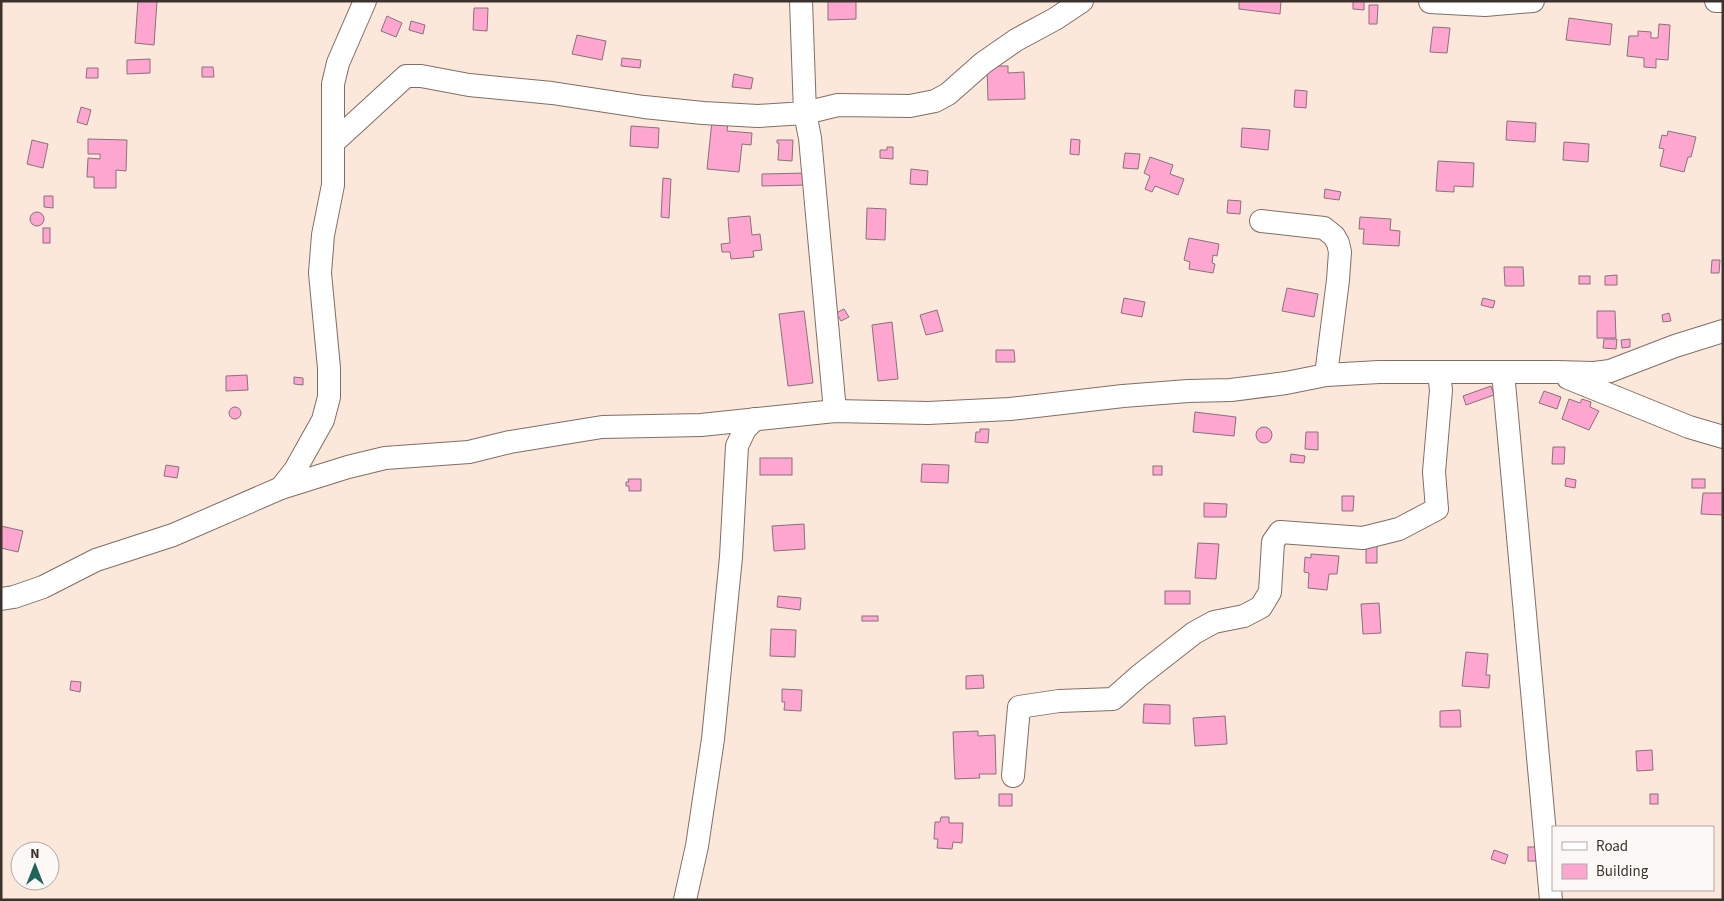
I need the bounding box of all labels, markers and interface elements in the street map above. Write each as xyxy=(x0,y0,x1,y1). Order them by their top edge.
legend xyxy=(1552,826,1714,891)
text: Road xyxy=(1596,836,1628,857)
north arrow xyxy=(10,841,60,891)
text: N xyxy=(30,844,40,864)
text: Building xyxy=(1596,861,1649,882)

